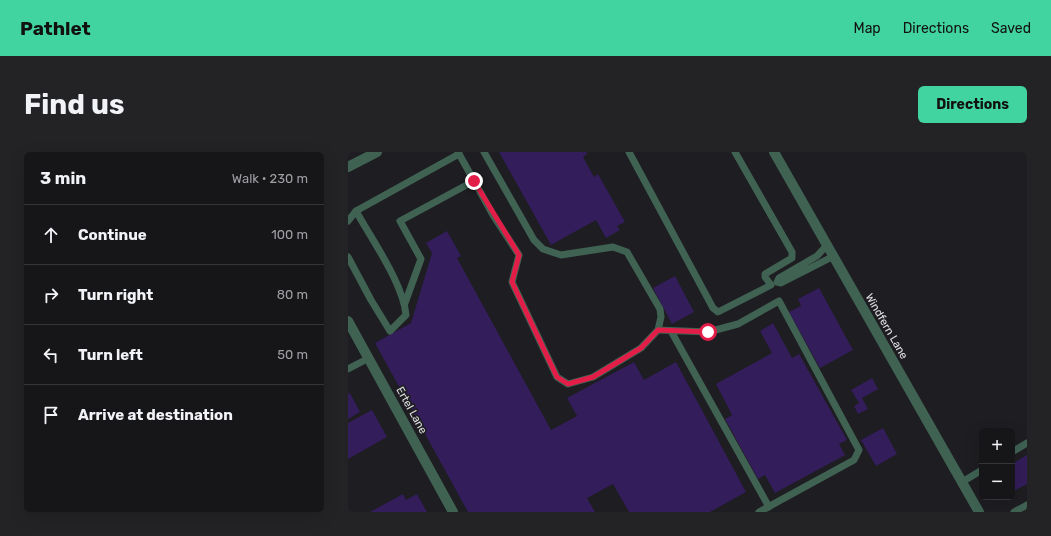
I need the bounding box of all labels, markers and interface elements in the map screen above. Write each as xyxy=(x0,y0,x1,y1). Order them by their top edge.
text: Pathlet xyxy=(20,17,91,40)
text: Map xyxy=(854,20,881,37)
text: Directions xyxy=(903,20,969,37)
text: Saved xyxy=(991,20,1031,37)
button: Directions xyxy=(918,86,1027,123)
text: Find us xyxy=(24,88,124,121)
text: 3 min xyxy=(40,168,86,188)
text: Walk · 230 m xyxy=(232,171,308,186)
route end xyxy=(465,172,483,190)
icon: ahead xyxy=(40,224,62,246)
text: Continue xyxy=(78,226,147,244)
text: 100 m xyxy=(271,227,308,242)
icon: right xyxy=(40,284,62,306)
text: Turn right xyxy=(78,286,153,304)
text: 80 m xyxy=(277,287,308,302)
street label: Windfern Lane xyxy=(863,291,911,361)
route start xyxy=(699,323,717,341)
icon: left xyxy=(40,344,62,366)
text: Turn left xyxy=(78,346,143,364)
text: 50 m xyxy=(277,347,308,362)
street label: Ertel Lane xyxy=(393,384,430,436)
icon: arrive xyxy=(40,404,62,426)
text: Arrive at destination xyxy=(78,406,233,424)
map controls xyxy=(979,428,1015,500)
button: + xyxy=(979,428,1015,464)
button: − xyxy=(979,464,1015,500)

